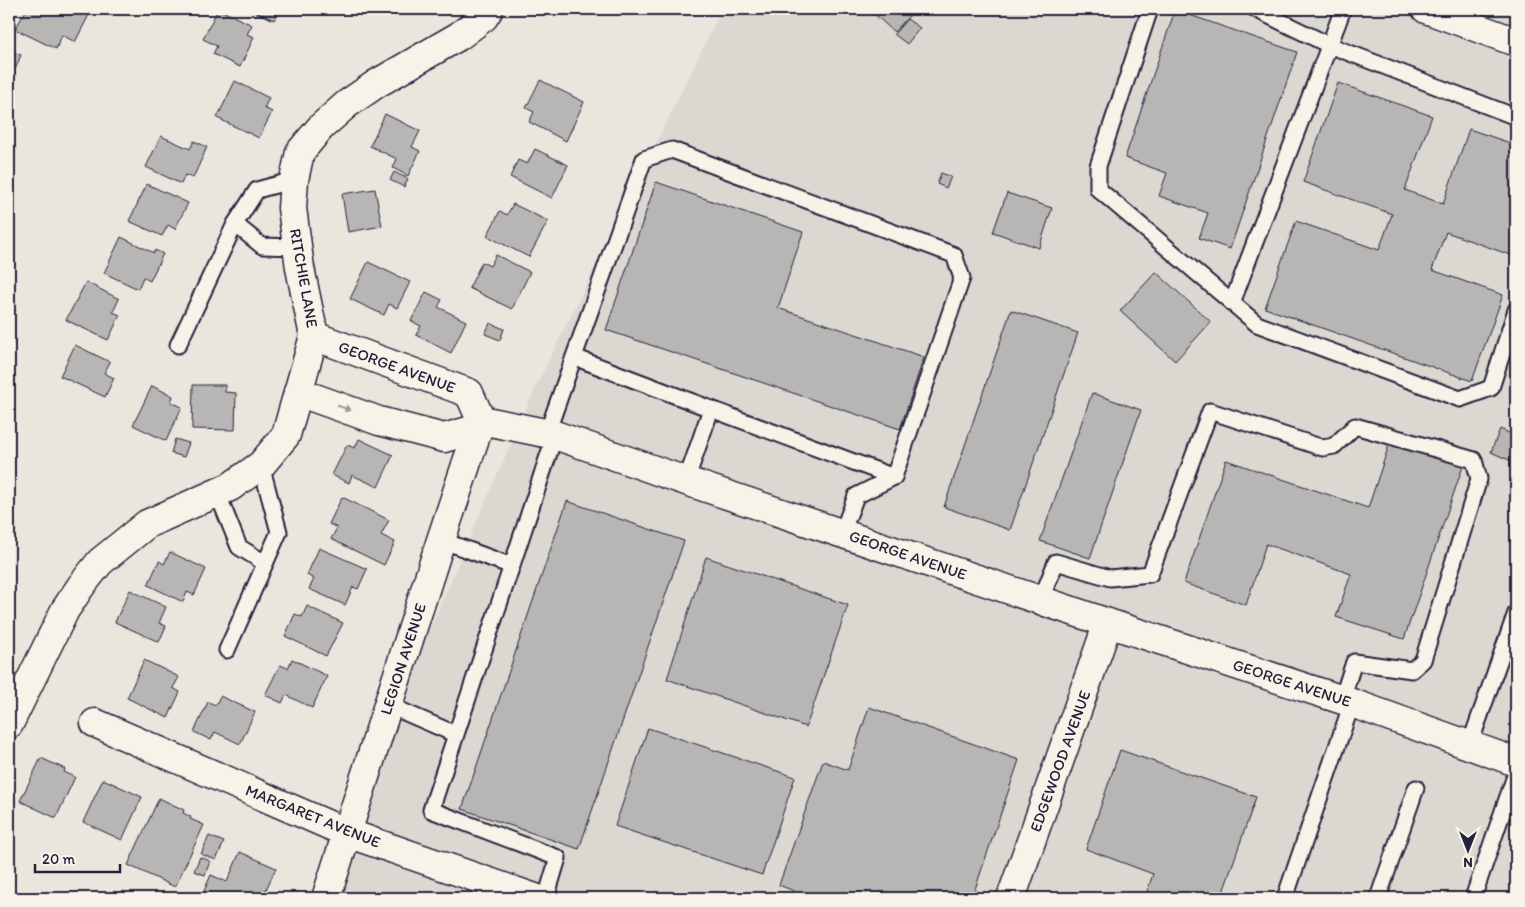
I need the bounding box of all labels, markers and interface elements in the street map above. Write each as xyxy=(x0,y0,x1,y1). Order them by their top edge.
street label: RITCHIE LANE xyxy=(286,227,322,329)
street label: GEORGE AVENUE xyxy=(336,337,458,397)
one-way arrow xyxy=(337,405,352,412)
street label: GEORGE AVENUE xyxy=(847,526,969,584)
street label: LEGION AVENUE xyxy=(376,601,430,717)
street label: GEORGE AVENUE xyxy=(1231,655,1354,711)
street label: EDGEWOOD AVENUE xyxy=(1026,688,1094,834)
street label: MARGARET AVENUE xyxy=(243,780,383,852)
north arrow xyxy=(1442,824,1492,874)
scale bar xyxy=(35,842,120,874)
text: 20 m xyxy=(42,850,76,868)
text: N xyxy=(1463,854,1473,871)

